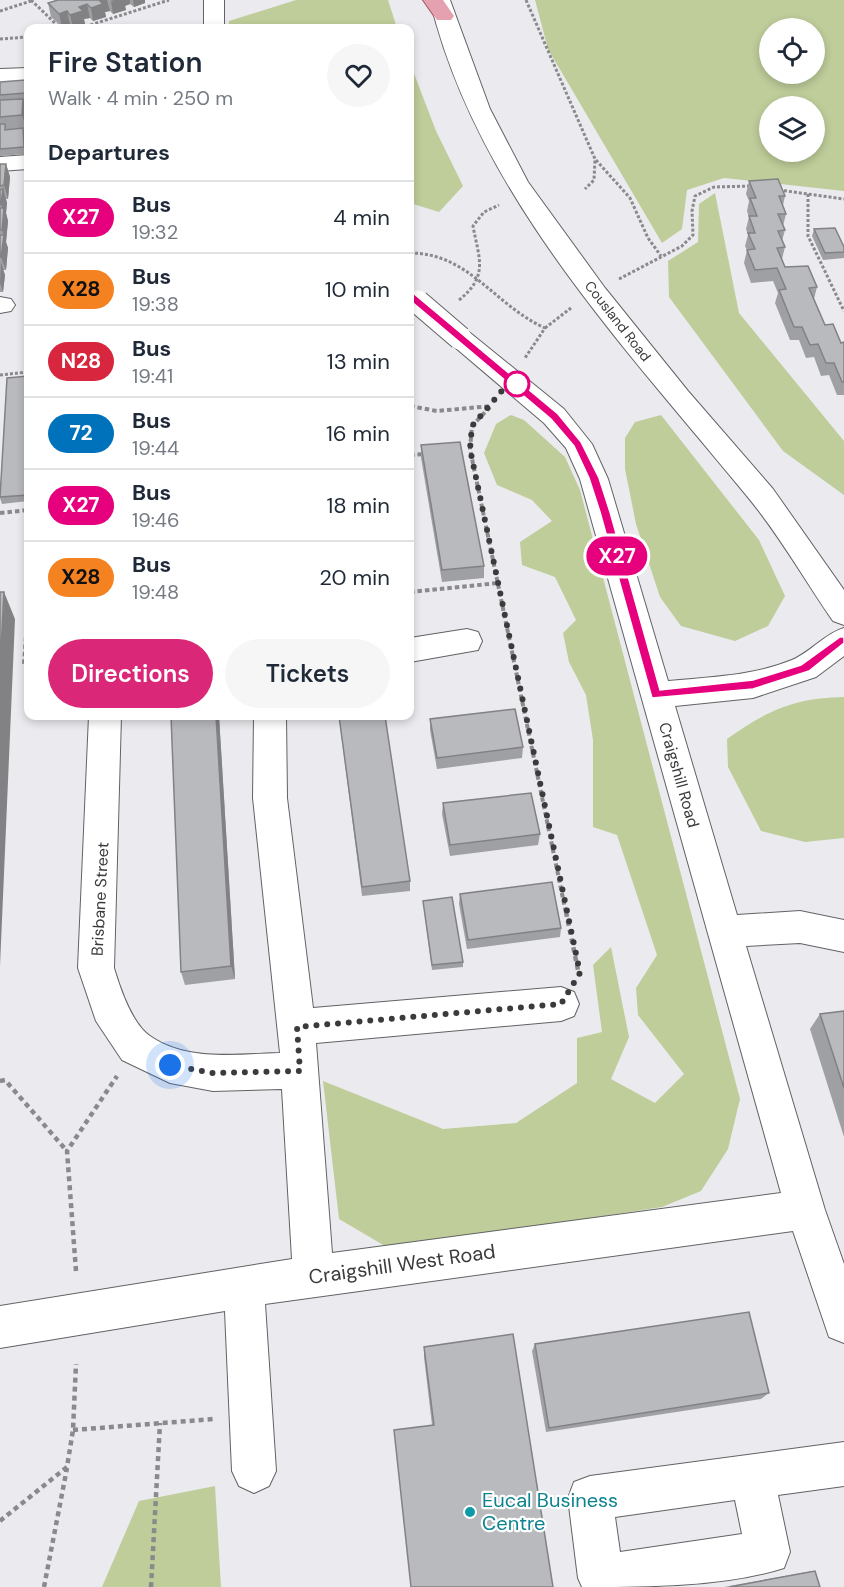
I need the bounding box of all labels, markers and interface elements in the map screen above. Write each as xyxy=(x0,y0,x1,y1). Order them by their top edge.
map controls xyxy=(759,18,825,162)
button: locate xyxy=(759,18,825,84)
text: Fire Station xyxy=(48,44,202,81)
button: heart xyxy=(327,44,390,107)
text: Walk · 4 min · 250 m xyxy=(48,85,233,111)
button: layers xyxy=(759,96,825,162)
text: Departures xyxy=(48,138,170,167)
text: Bus xyxy=(132,190,171,219)
text: X27 xyxy=(62,203,100,231)
text: 4 min xyxy=(333,203,390,232)
text: 19:32 xyxy=(132,219,178,245)
text: Bus xyxy=(132,262,171,291)
text: X28 xyxy=(61,275,101,303)
text: 10 min xyxy=(325,275,390,304)
street label: Cousland Road xyxy=(581,277,655,365)
text: 19:38 xyxy=(132,291,179,317)
text: Bus xyxy=(132,334,171,363)
text: N28 xyxy=(61,347,101,375)
text: 13 min xyxy=(327,347,390,376)
text: 19:41 xyxy=(132,363,173,389)
unlabelled marker xyxy=(504,371,530,397)
text: Bus xyxy=(132,406,171,435)
text: 72 xyxy=(69,419,93,447)
text: 16 min xyxy=(326,419,390,448)
text: 19:44 xyxy=(132,435,179,461)
text: Bus xyxy=(132,478,171,507)
text: X27 xyxy=(62,491,100,519)
text: 18 min xyxy=(326,491,390,520)
text: 19:46 xyxy=(132,507,180,533)
line badge: X27 xyxy=(582,536,652,576)
text: X27 xyxy=(598,542,636,570)
text: Bus xyxy=(132,550,171,579)
text: X28 xyxy=(61,563,101,591)
text: 20 min xyxy=(319,563,390,592)
text: 19:48 xyxy=(132,579,179,605)
button: Directions xyxy=(48,639,213,708)
button: Tickets xyxy=(225,639,390,708)
street label: Craigshill Road xyxy=(654,720,704,830)
street label: Brisbane Street xyxy=(87,842,113,956)
your location xyxy=(155,1050,185,1080)
street label: Craigshill West Road xyxy=(307,1238,497,1290)
place label: Eucal Business Centre xyxy=(482,1487,618,1536)
marker: Eucal Business Centre xyxy=(463,1505,477,1519)

